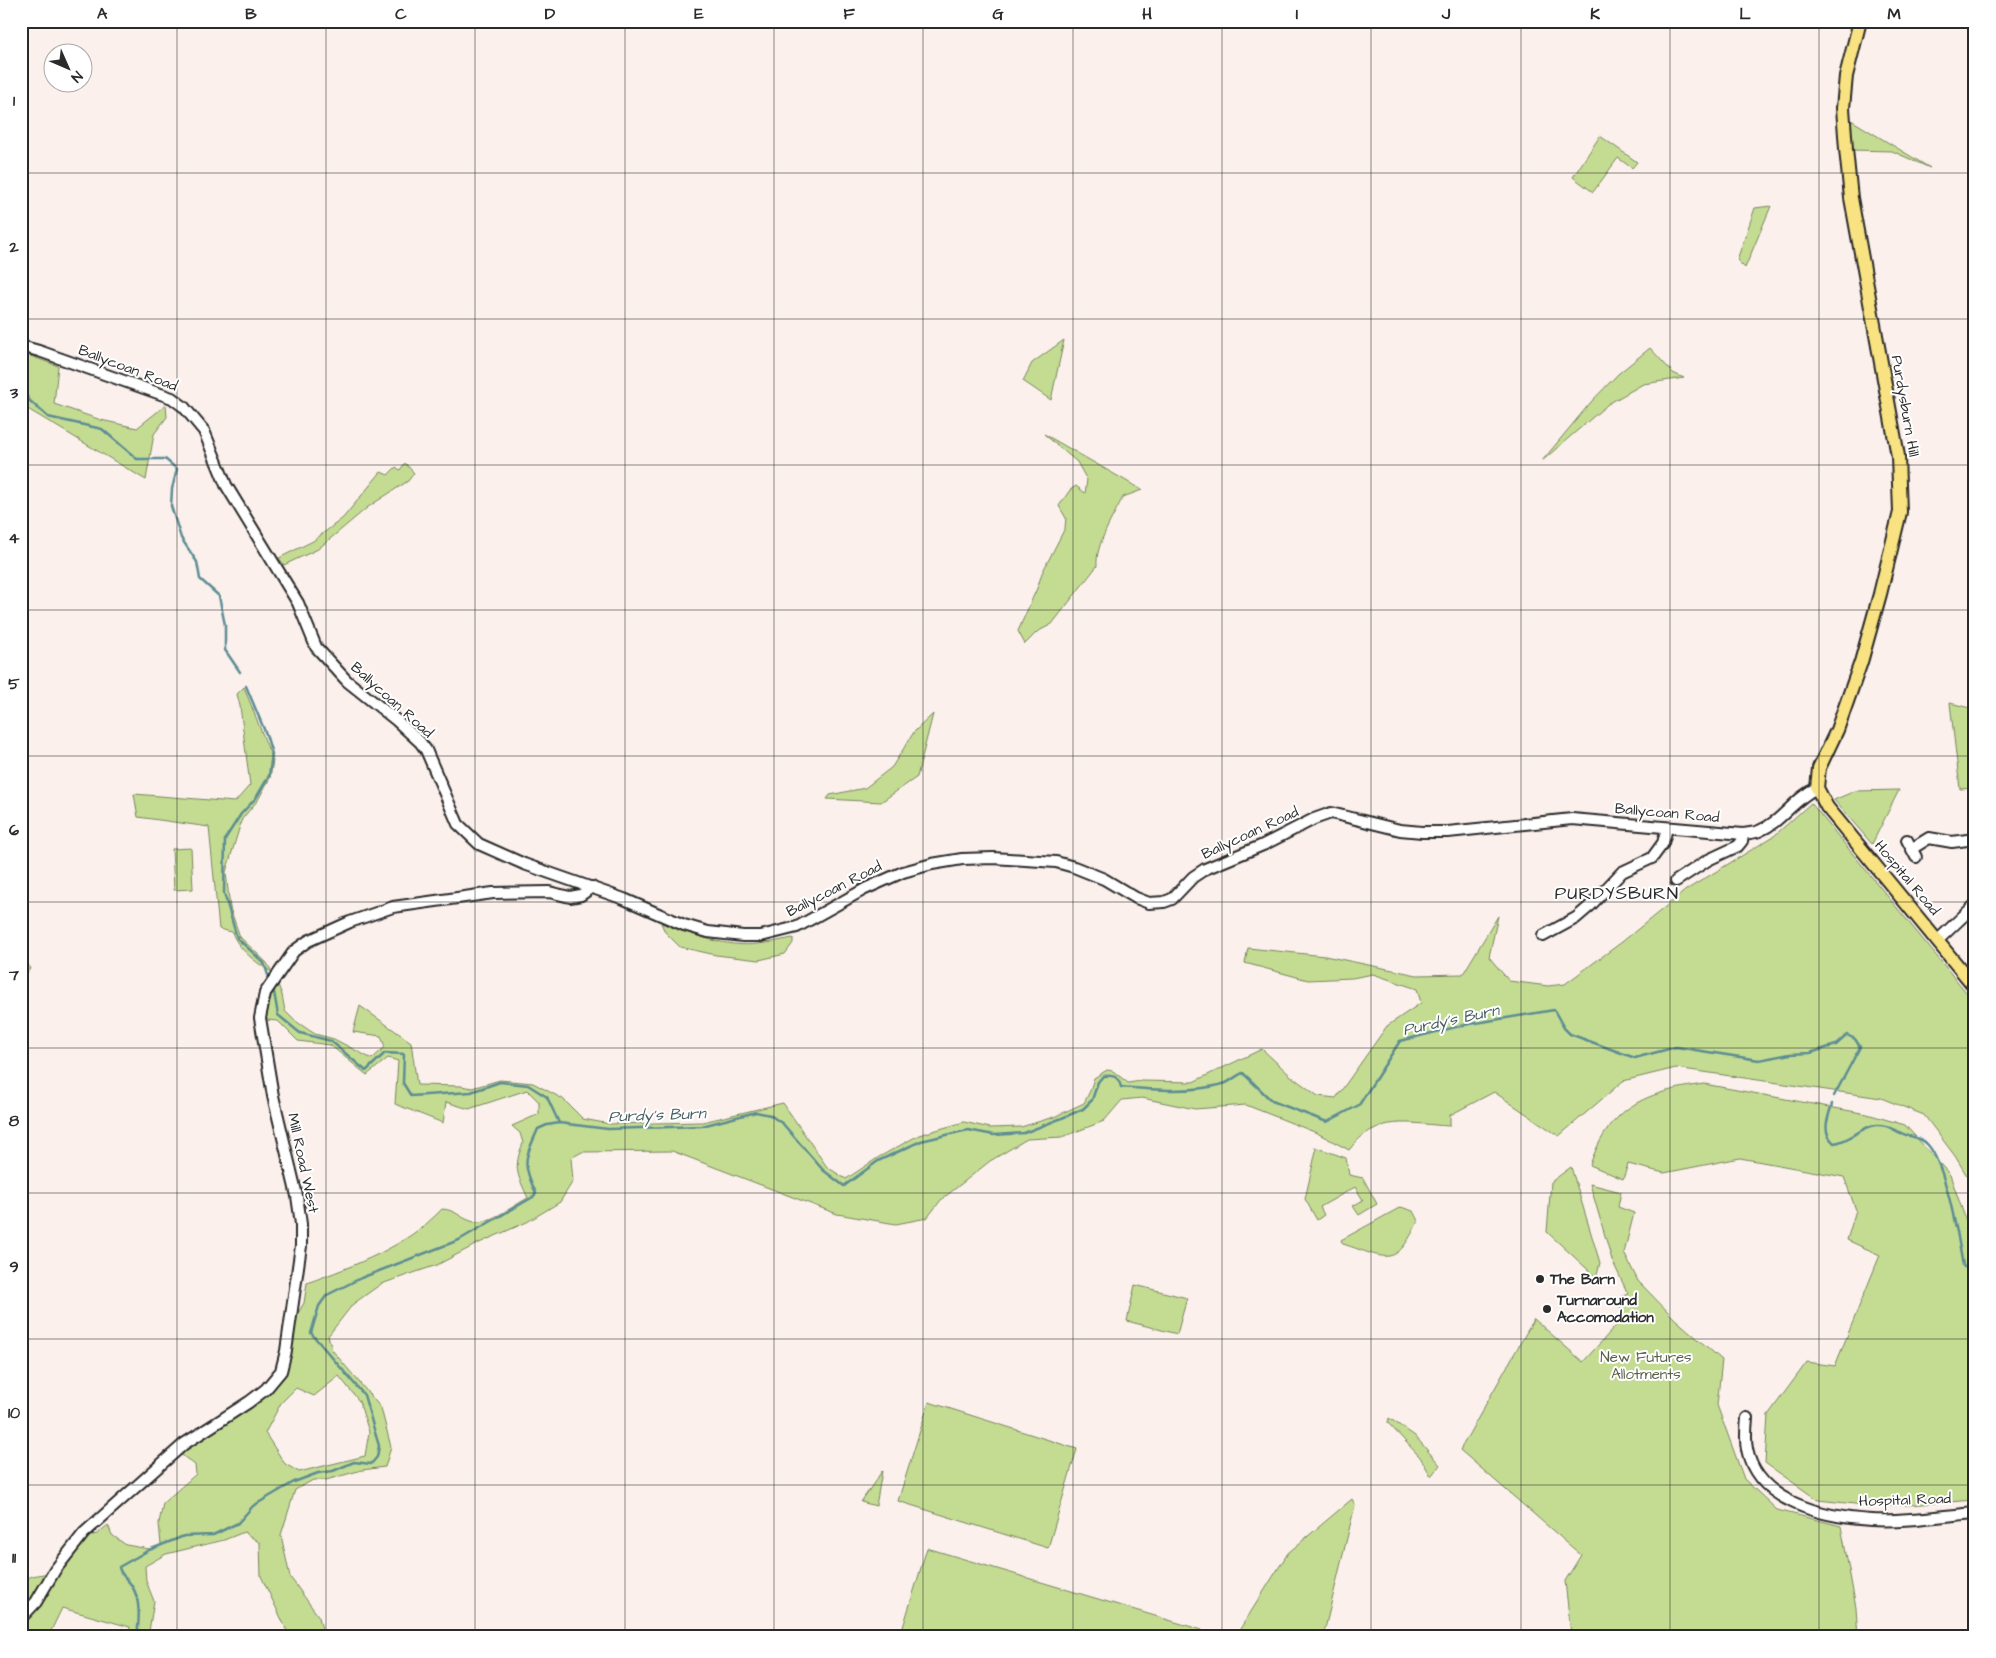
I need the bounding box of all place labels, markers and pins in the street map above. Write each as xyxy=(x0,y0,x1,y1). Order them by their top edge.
place label: The Barn xyxy=(1549,1269,1615,1290)
marker: The Barn xyxy=(1534,1273,1546,1285)
place label: Turnaround Accomodation xyxy=(1556,1290,1654,1328)
marker: Turnaround Accomodation xyxy=(1541,1303,1553,1315)

